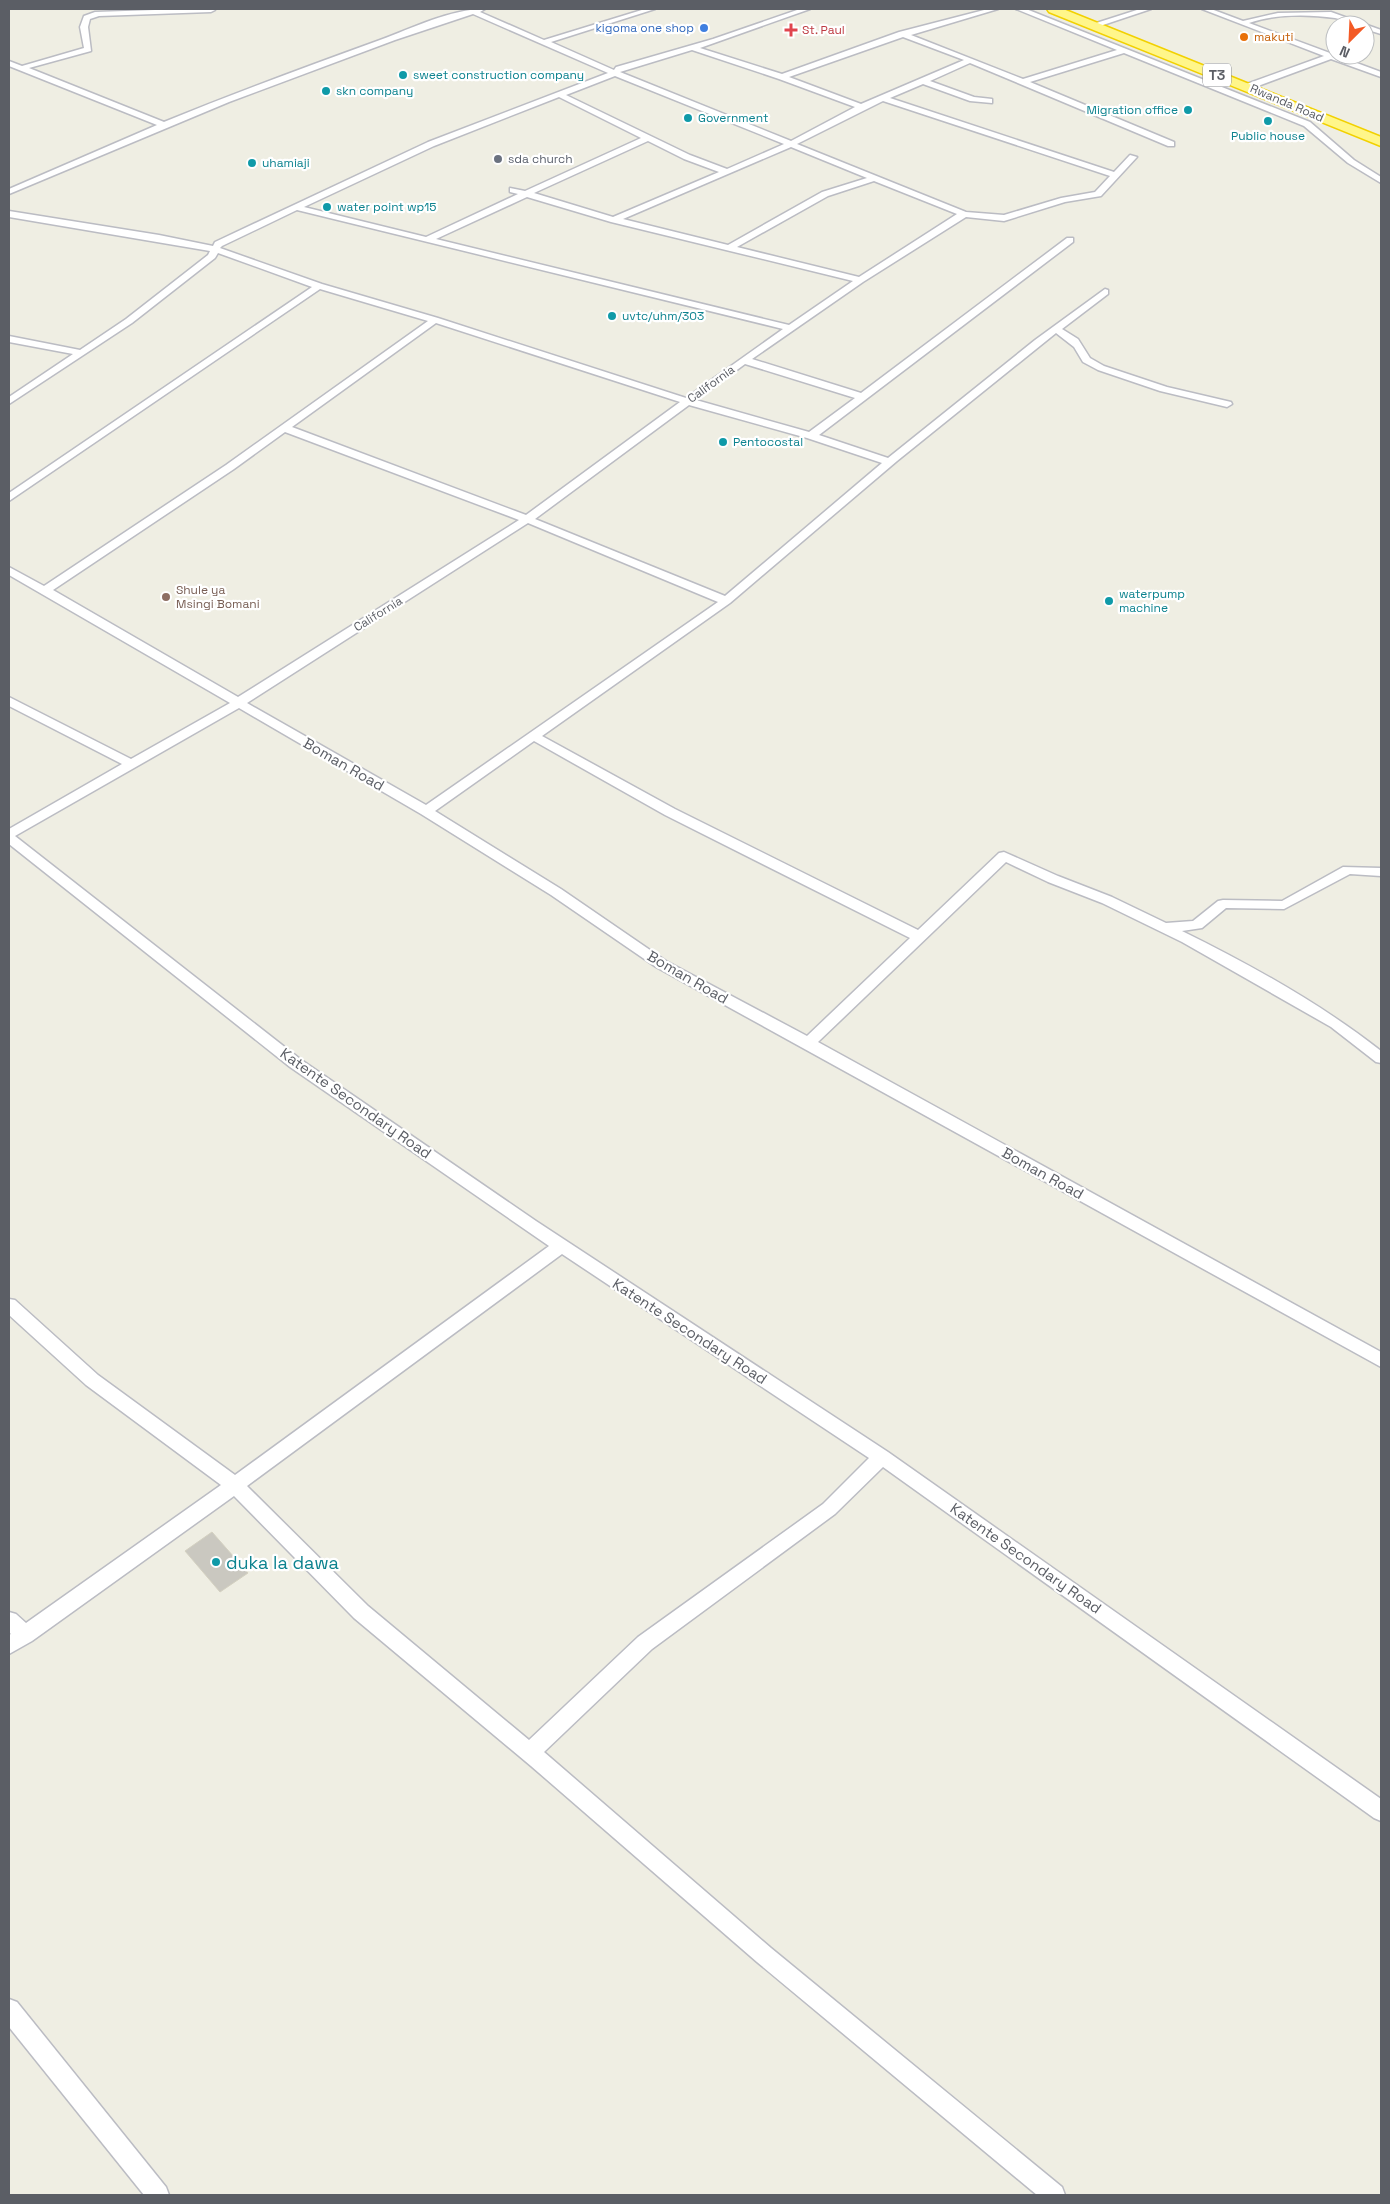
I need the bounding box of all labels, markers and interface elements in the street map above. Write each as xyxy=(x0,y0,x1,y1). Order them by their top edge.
north arrow xyxy=(1325,15,1375,65)
place label: kigoma one shop xyxy=(595,20,694,36)
marker: kigoma one shop xyxy=(698,22,710,34)
place label: St. Paul xyxy=(802,22,845,38)
marker: St. Paul xyxy=(784,23,798,37)
place label: makuti xyxy=(1254,29,1294,45)
marker: makuti xyxy=(1238,31,1250,43)
text: N xyxy=(1337,42,1353,62)
road number: T3 xyxy=(1203,64,1231,86)
place label: sweet construction company xyxy=(413,67,584,83)
marker: sweet construction company xyxy=(397,69,409,81)
street label: Rwanda Road xyxy=(1248,80,1326,126)
place label: skn company xyxy=(336,83,413,99)
marker: skn company xyxy=(320,85,332,97)
place label: Migration office xyxy=(1087,102,1178,118)
marker: Migration office xyxy=(1182,104,1194,116)
place label: Government xyxy=(698,110,768,126)
marker: Government xyxy=(682,112,694,124)
marker: Public house xyxy=(1262,115,1274,127)
place label: Public house xyxy=(1231,128,1305,144)
place label: sda church xyxy=(508,151,573,167)
marker: sda church xyxy=(492,153,504,165)
place label: uhamiaji xyxy=(262,155,310,171)
marker: uhamiaji xyxy=(246,157,258,169)
place label: water point wp15 xyxy=(337,199,436,215)
marker: water point wp15 xyxy=(321,201,333,213)
place label: uvtc/uhm/303 xyxy=(622,308,704,324)
marker: uvtc/uhm/303 xyxy=(606,310,618,322)
street label: California xyxy=(684,361,738,407)
place label: Pentocostal xyxy=(733,434,803,450)
marker: Pentocostal xyxy=(717,436,729,448)
place label: Shule ya Msingi Bomani xyxy=(176,582,260,612)
place label: waterpump machine xyxy=(1119,586,1185,616)
marker: Shule ya Msingi Bomani xyxy=(160,591,172,603)
street label: California xyxy=(351,593,405,635)
marker: waterpump machine xyxy=(1103,595,1115,607)
street label: Boman Road xyxy=(300,733,388,795)
street label: Boman Road xyxy=(644,946,732,1008)
street label: Katente Secondary Road xyxy=(277,1043,435,1163)
street label: Boman Road xyxy=(999,1143,1087,1203)
street label: Katente Secondary Road xyxy=(609,1274,771,1388)
street label: Katente Secondary Road xyxy=(947,1498,1105,1618)
place label: duka la dawa xyxy=(226,1551,339,1574)
marker: duka la dawa xyxy=(210,1556,222,1568)

